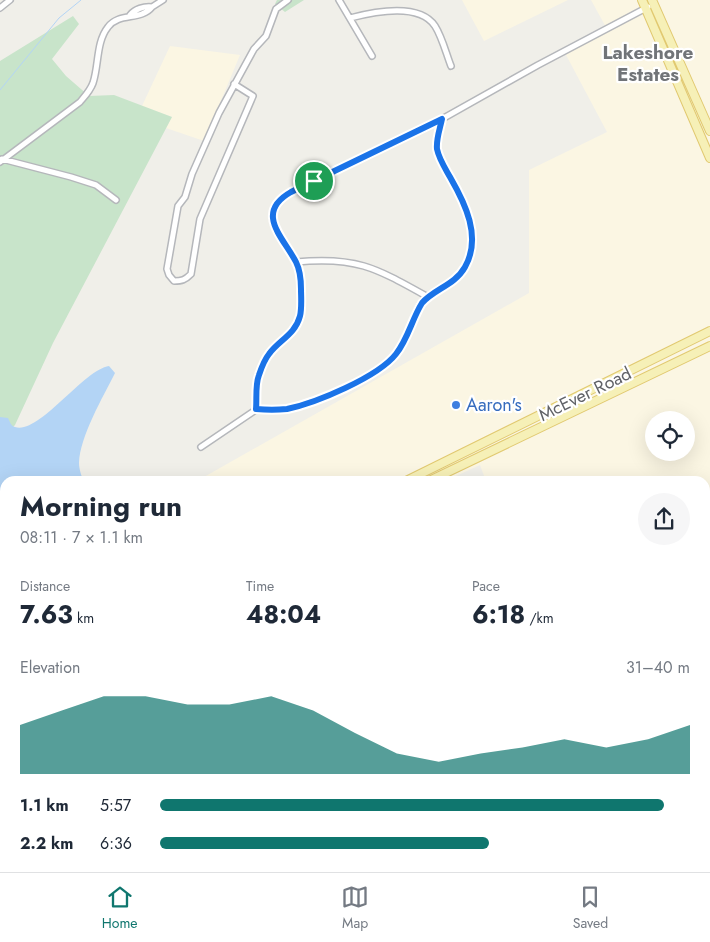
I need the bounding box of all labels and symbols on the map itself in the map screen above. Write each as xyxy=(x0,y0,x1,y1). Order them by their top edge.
district label: Lakeshore Estates xyxy=(603,39,694,88)
pin xyxy=(293,160,335,202)
street label: McEver Road xyxy=(534,360,636,428)
place label: Aaron's xyxy=(466,392,522,418)
marker: Aaron's xyxy=(450,399,462,411)

